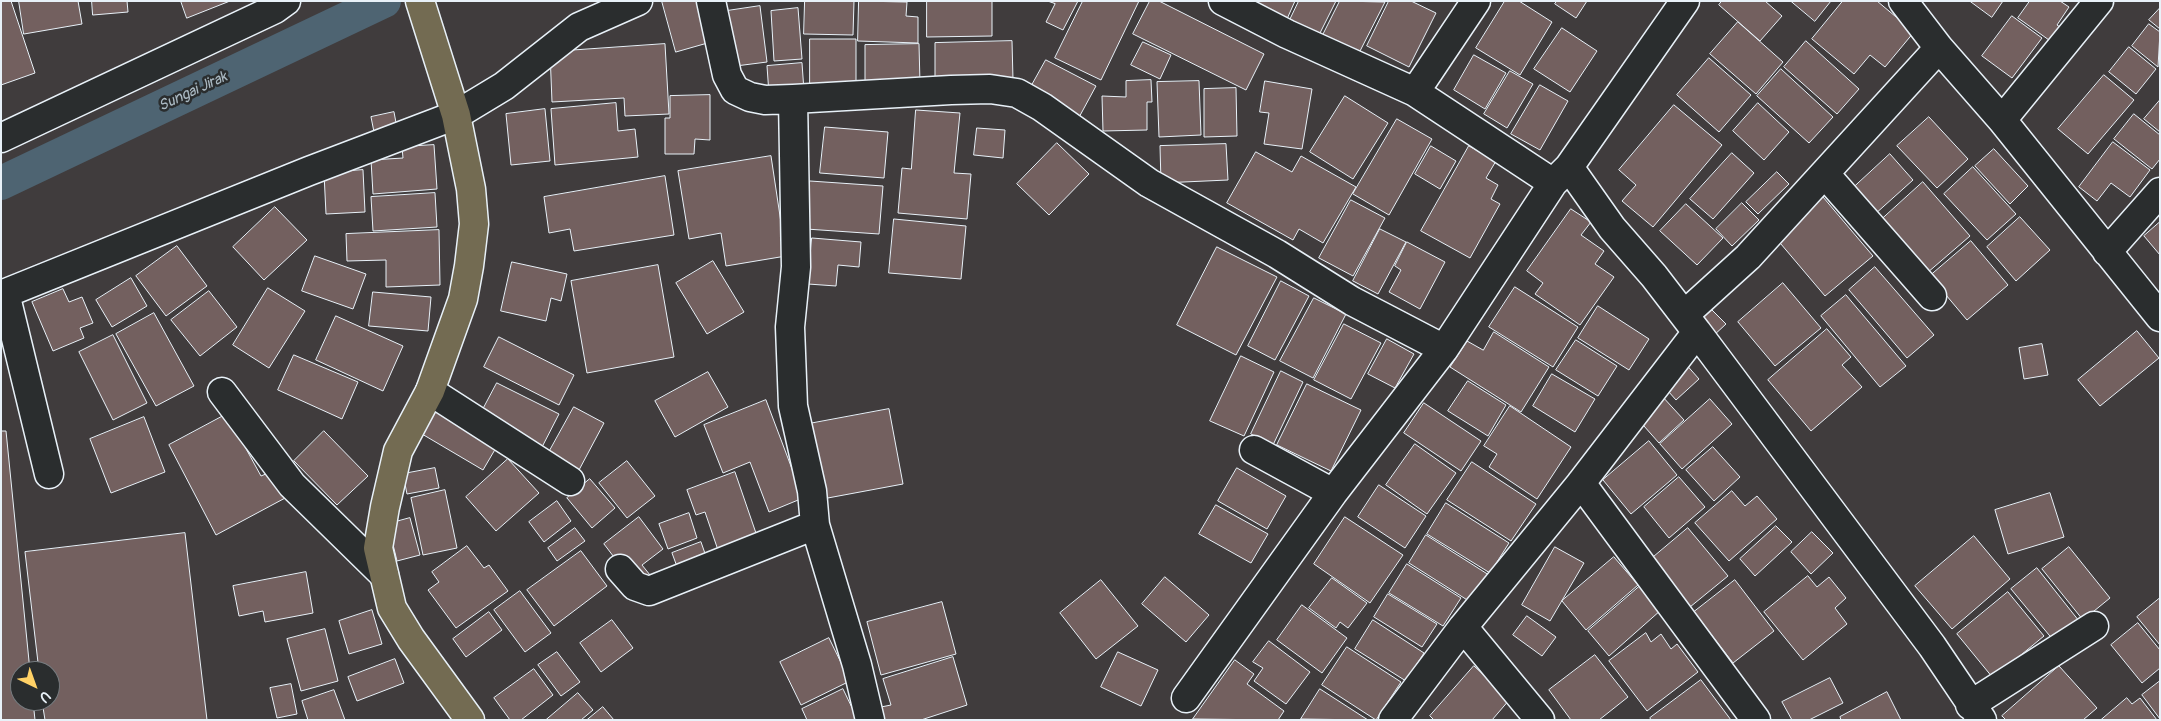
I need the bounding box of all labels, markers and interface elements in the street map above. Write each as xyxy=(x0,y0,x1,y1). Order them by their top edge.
water label: Sungai Jirak xyxy=(156,68,230,116)
north arrow xyxy=(10,661,60,711)
text: U xyxy=(36,687,54,706)

